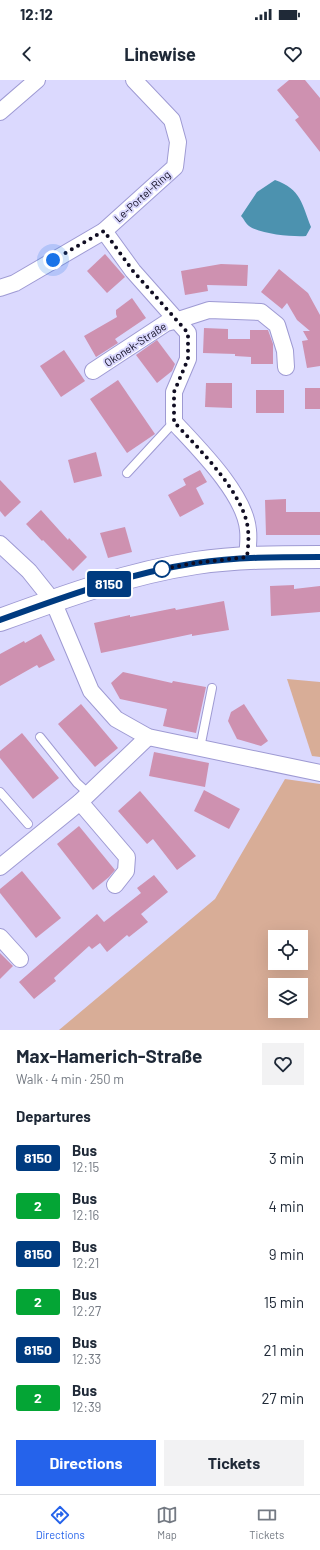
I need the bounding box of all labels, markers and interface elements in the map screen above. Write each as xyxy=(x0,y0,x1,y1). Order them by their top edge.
text: 12:12 xyxy=(20,5,53,23)
icon: back xyxy=(16,43,38,65)
text: Linewise xyxy=(124,43,196,65)
icon: heart xyxy=(282,43,304,65)
street label: Le-Portel-Ring xyxy=(111,167,173,225)
your location xyxy=(43,250,63,270)
street label: Okonek-Straße xyxy=(101,319,169,369)
unlabelled marker xyxy=(153,560,171,578)
line badge: 8150 xyxy=(81,571,137,597)
text: 8150 xyxy=(95,575,123,592)
map controls xyxy=(268,930,308,1018)
button: locate xyxy=(268,930,308,970)
button: layers xyxy=(268,978,308,1018)
button: heart xyxy=(262,1043,304,1085)
text: Max-Hamerich-Straße xyxy=(16,1044,203,1067)
text: Walk · 4 min · 250 m xyxy=(16,1071,124,1087)
text: Departures xyxy=(16,1107,91,1125)
text: Bus xyxy=(72,1141,97,1159)
text: 8150 xyxy=(24,1149,52,1166)
text: 3 min xyxy=(269,1149,304,1167)
text: 12:15 xyxy=(72,1159,99,1175)
text: Bus xyxy=(72,1189,97,1207)
text: 2 xyxy=(34,1197,42,1214)
text: 4 min xyxy=(268,1197,304,1215)
text: 12:16 xyxy=(72,1207,99,1223)
text: Bus xyxy=(72,1237,97,1255)
text: 8150 xyxy=(24,1245,52,1262)
text: 9 min xyxy=(269,1245,304,1263)
text: 12:21 xyxy=(72,1255,99,1271)
text: Bus xyxy=(72,1285,97,1303)
text: 2 xyxy=(34,1293,42,1310)
text: 15 min xyxy=(264,1293,304,1311)
text: 12:27 xyxy=(72,1303,101,1319)
text: Bus xyxy=(72,1333,97,1351)
text: 8150 xyxy=(24,1341,52,1358)
text: 21 min xyxy=(264,1341,304,1359)
text: 12:33 xyxy=(72,1351,101,1367)
text: Bus xyxy=(72,1381,97,1399)
text: 2 xyxy=(34,1389,42,1406)
text: 27 min xyxy=(262,1389,304,1407)
text: 12:39 xyxy=(72,1399,101,1415)
button: Directions xyxy=(16,1440,156,1486)
button: Tickets xyxy=(164,1440,304,1486)
tab: Directions xyxy=(36,1504,85,1541)
tab: Map xyxy=(156,1504,178,1541)
tab: Tickets xyxy=(249,1504,284,1541)

